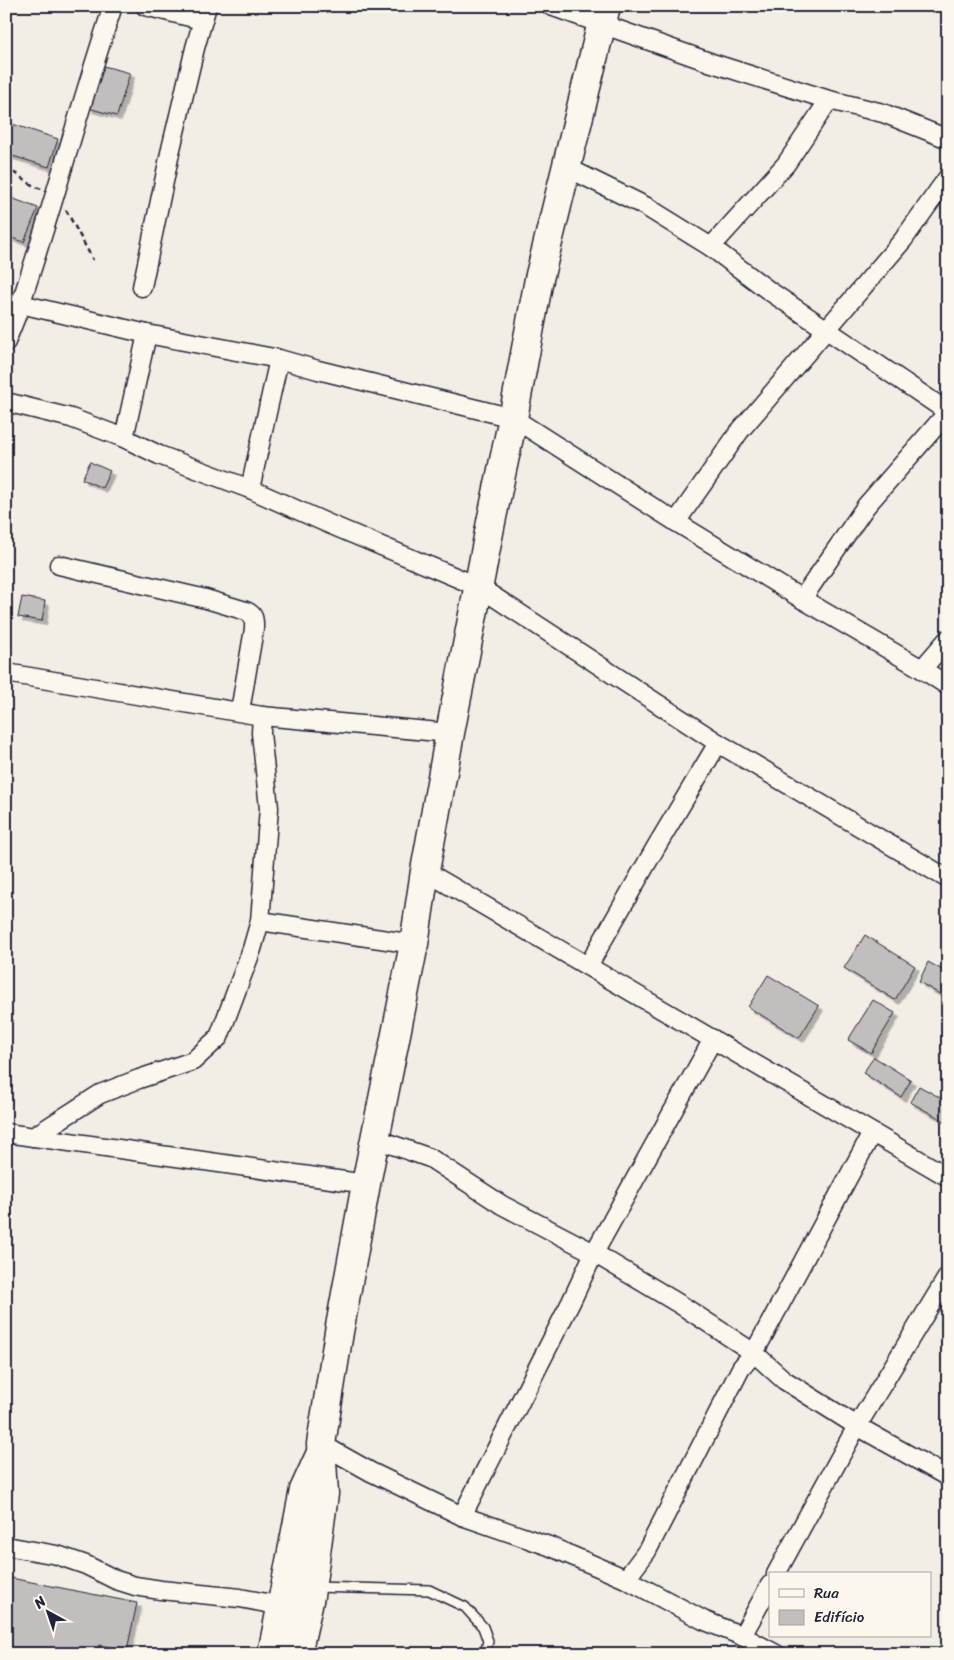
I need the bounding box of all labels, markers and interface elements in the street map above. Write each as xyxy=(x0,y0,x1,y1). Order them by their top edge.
legend xyxy=(769,1572,932,1638)
text: Rua xyxy=(814,1580,839,1606)
north arrow xyxy=(22,1588,72,1638)
text: N xyxy=(27,1590,52,1616)
text: Edifício xyxy=(814,1604,865,1630)

